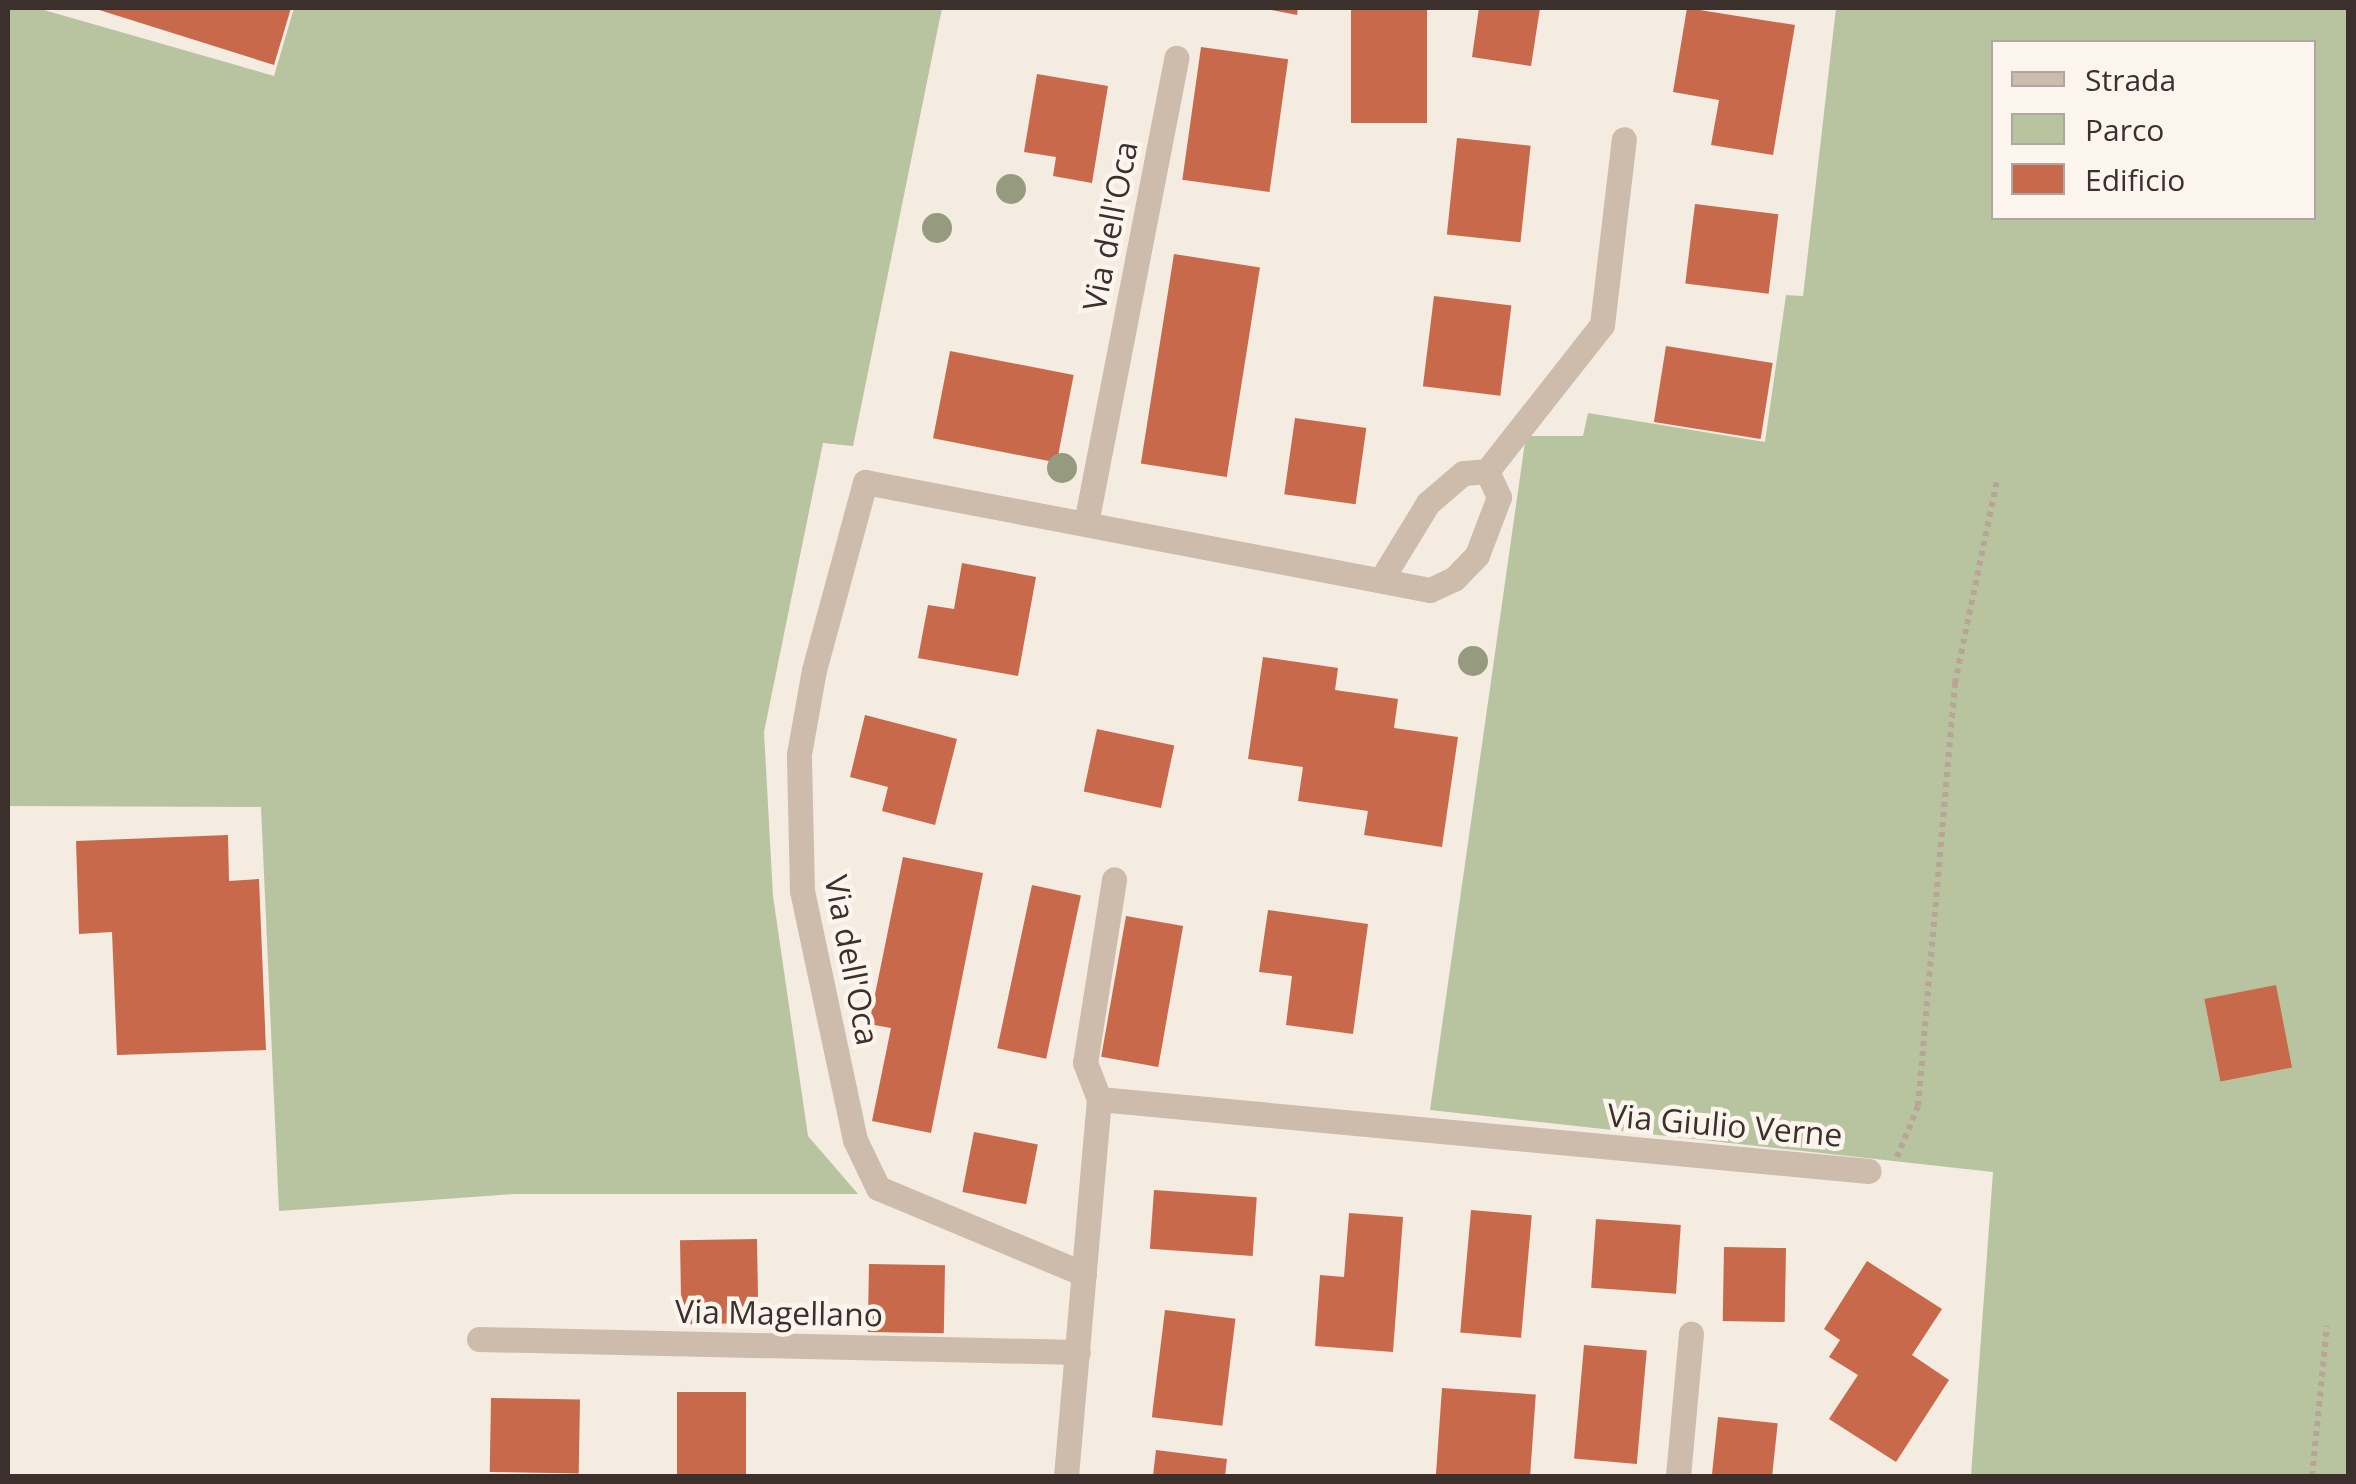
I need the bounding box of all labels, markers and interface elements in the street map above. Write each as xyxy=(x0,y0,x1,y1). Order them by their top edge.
legend xyxy=(1991,40,2316,220)
text: Strada xyxy=(2085,59,2176,100)
text: Parco xyxy=(2085,109,2164,150)
street label: Via dell'Oca xyxy=(1075,138,1145,314)
text: Edificio xyxy=(2085,159,2185,200)
street label: Via dell'Oca xyxy=(817,872,887,1048)
street label: Via Giulio Verne xyxy=(1606,1096,1844,1154)
street label: Via Magellano xyxy=(675,1292,883,1334)

